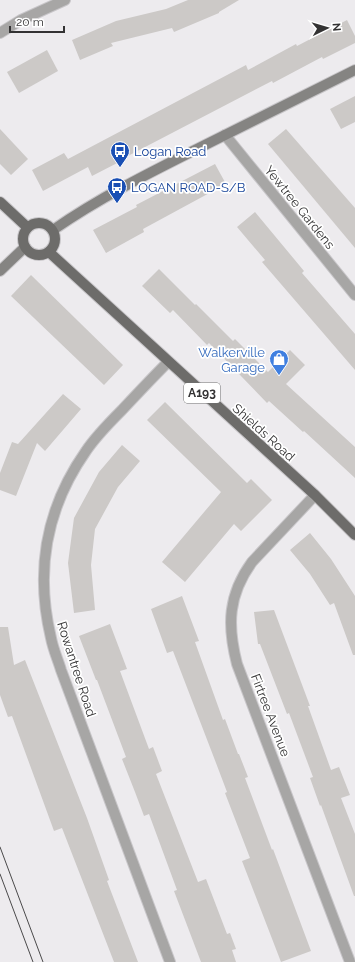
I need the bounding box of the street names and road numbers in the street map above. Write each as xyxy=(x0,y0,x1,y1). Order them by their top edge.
street label: Yewtree Gardens xyxy=(261,163,338,252)
road number: A193 xyxy=(184,383,220,403)
street label: Shields Road xyxy=(230,401,298,464)
street label: Rowantree Road xyxy=(54,620,99,719)
street label: Firtree Avenue xyxy=(248,672,293,759)

